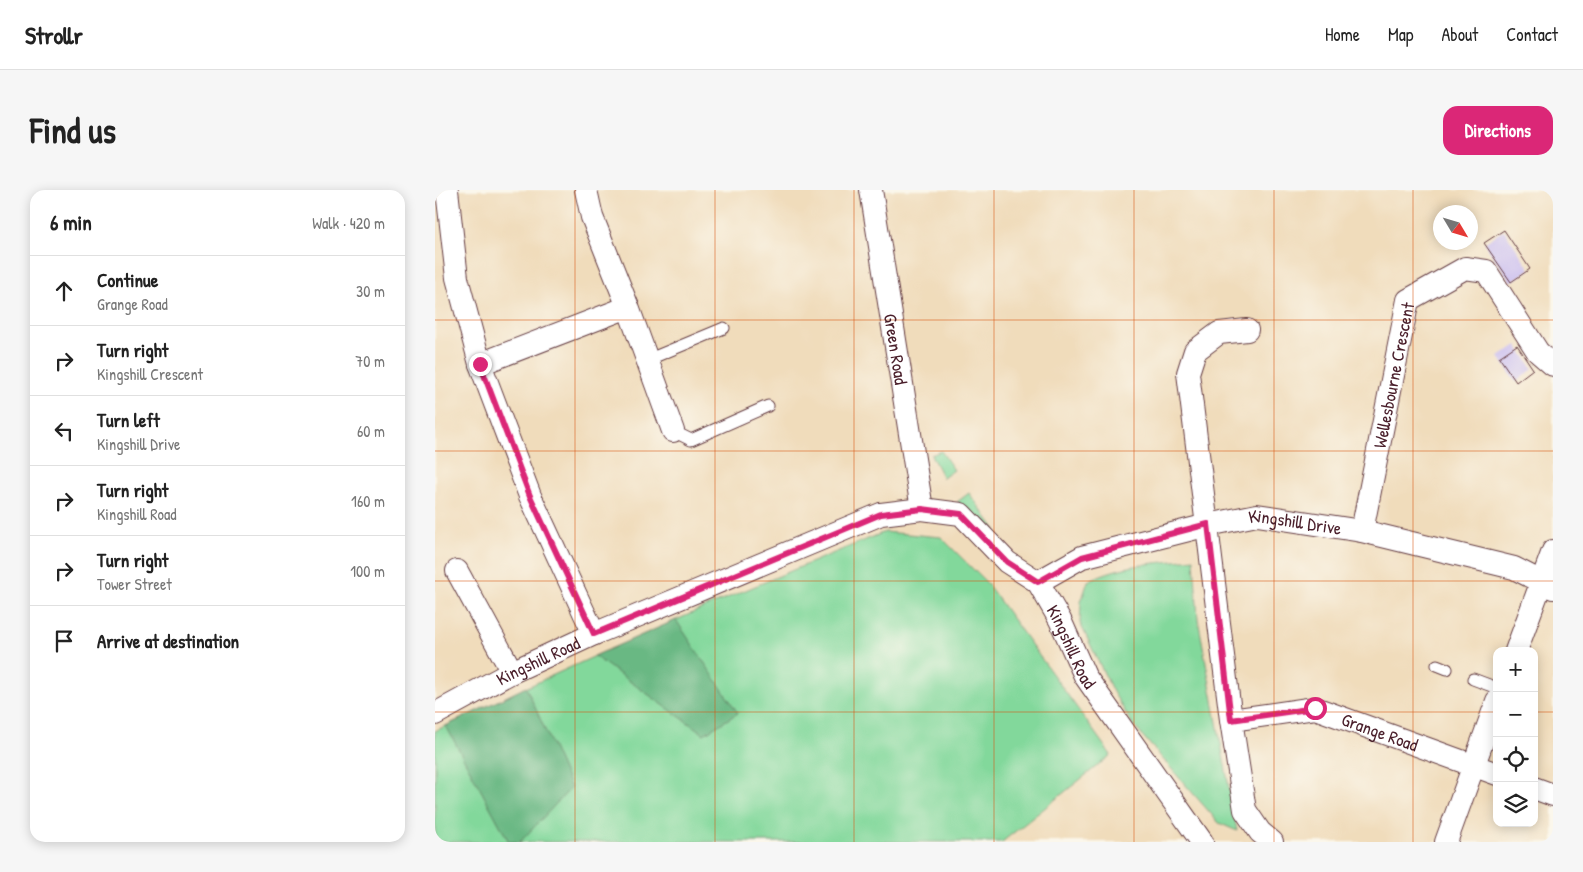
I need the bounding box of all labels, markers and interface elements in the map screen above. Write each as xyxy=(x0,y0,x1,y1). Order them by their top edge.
text: Strollr xyxy=(25,19,83,51)
text: Home xyxy=(1325,22,1360,47)
text: Map xyxy=(1388,22,1413,47)
text: About xyxy=(1441,22,1478,47)
text: Contact xyxy=(1506,22,1558,47)
button: Directions xyxy=(1443,106,1553,155)
text: Find us xyxy=(30,107,116,154)
north arrow xyxy=(1433,205,1478,250)
text: 6 min xyxy=(50,208,92,237)
text: Walk · 420 m xyxy=(312,212,385,234)
text: Continue xyxy=(97,267,158,293)
icon: ahead xyxy=(50,277,78,305)
text: 30 m xyxy=(356,280,385,302)
text: Grange Road xyxy=(97,293,168,315)
street label: Wellesbourne Crescent xyxy=(1366,299,1420,450)
street label: Green Road xyxy=(878,312,914,386)
text: Turn right xyxy=(97,337,168,363)
icon: right xyxy=(50,347,78,375)
text: 70 m xyxy=(355,350,385,372)
route end xyxy=(469,353,492,376)
text: Kingshill Crescent xyxy=(97,363,203,385)
text: Turn left xyxy=(97,407,160,433)
icon: left xyxy=(50,417,78,445)
text: 60 m xyxy=(357,420,385,442)
text: Kingshill Drive xyxy=(97,433,180,455)
text: Turn right xyxy=(97,477,168,503)
icon: right xyxy=(50,487,78,515)
text: 160 m xyxy=(351,490,385,512)
street label: Kingshill Drive xyxy=(1246,502,1343,540)
text: Kingshill Road xyxy=(97,503,177,525)
text: Turn right xyxy=(97,547,168,573)
icon: right xyxy=(50,557,78,585)
text: 100 m xyxy=(350,560,385,582)
text: Tower Street xyxy=(97,573,172,595)
street label: Kingshill Road xyxy=(1041,600,1102,693)
icon: arrive xyxy=(50,627,78,655)
text: Arrive at destination xyxy=(97,628,239,654)
street label: Kingshill Road xyxy=(492,630,584,691)
map controls xyxy=(1493,647,1538,827)
button: + xyxy=(1493,647,1538,692)
button: − xyxy=(1493,692,1538,737)
route start xyxy=(1304,697,1327,720)
street label: Grange Road xyxy=(1338,706,1422,757)
button: locate xyxy=(1493,737,1538,782)
button: layers xyxy=(1493,782,1538,827)

